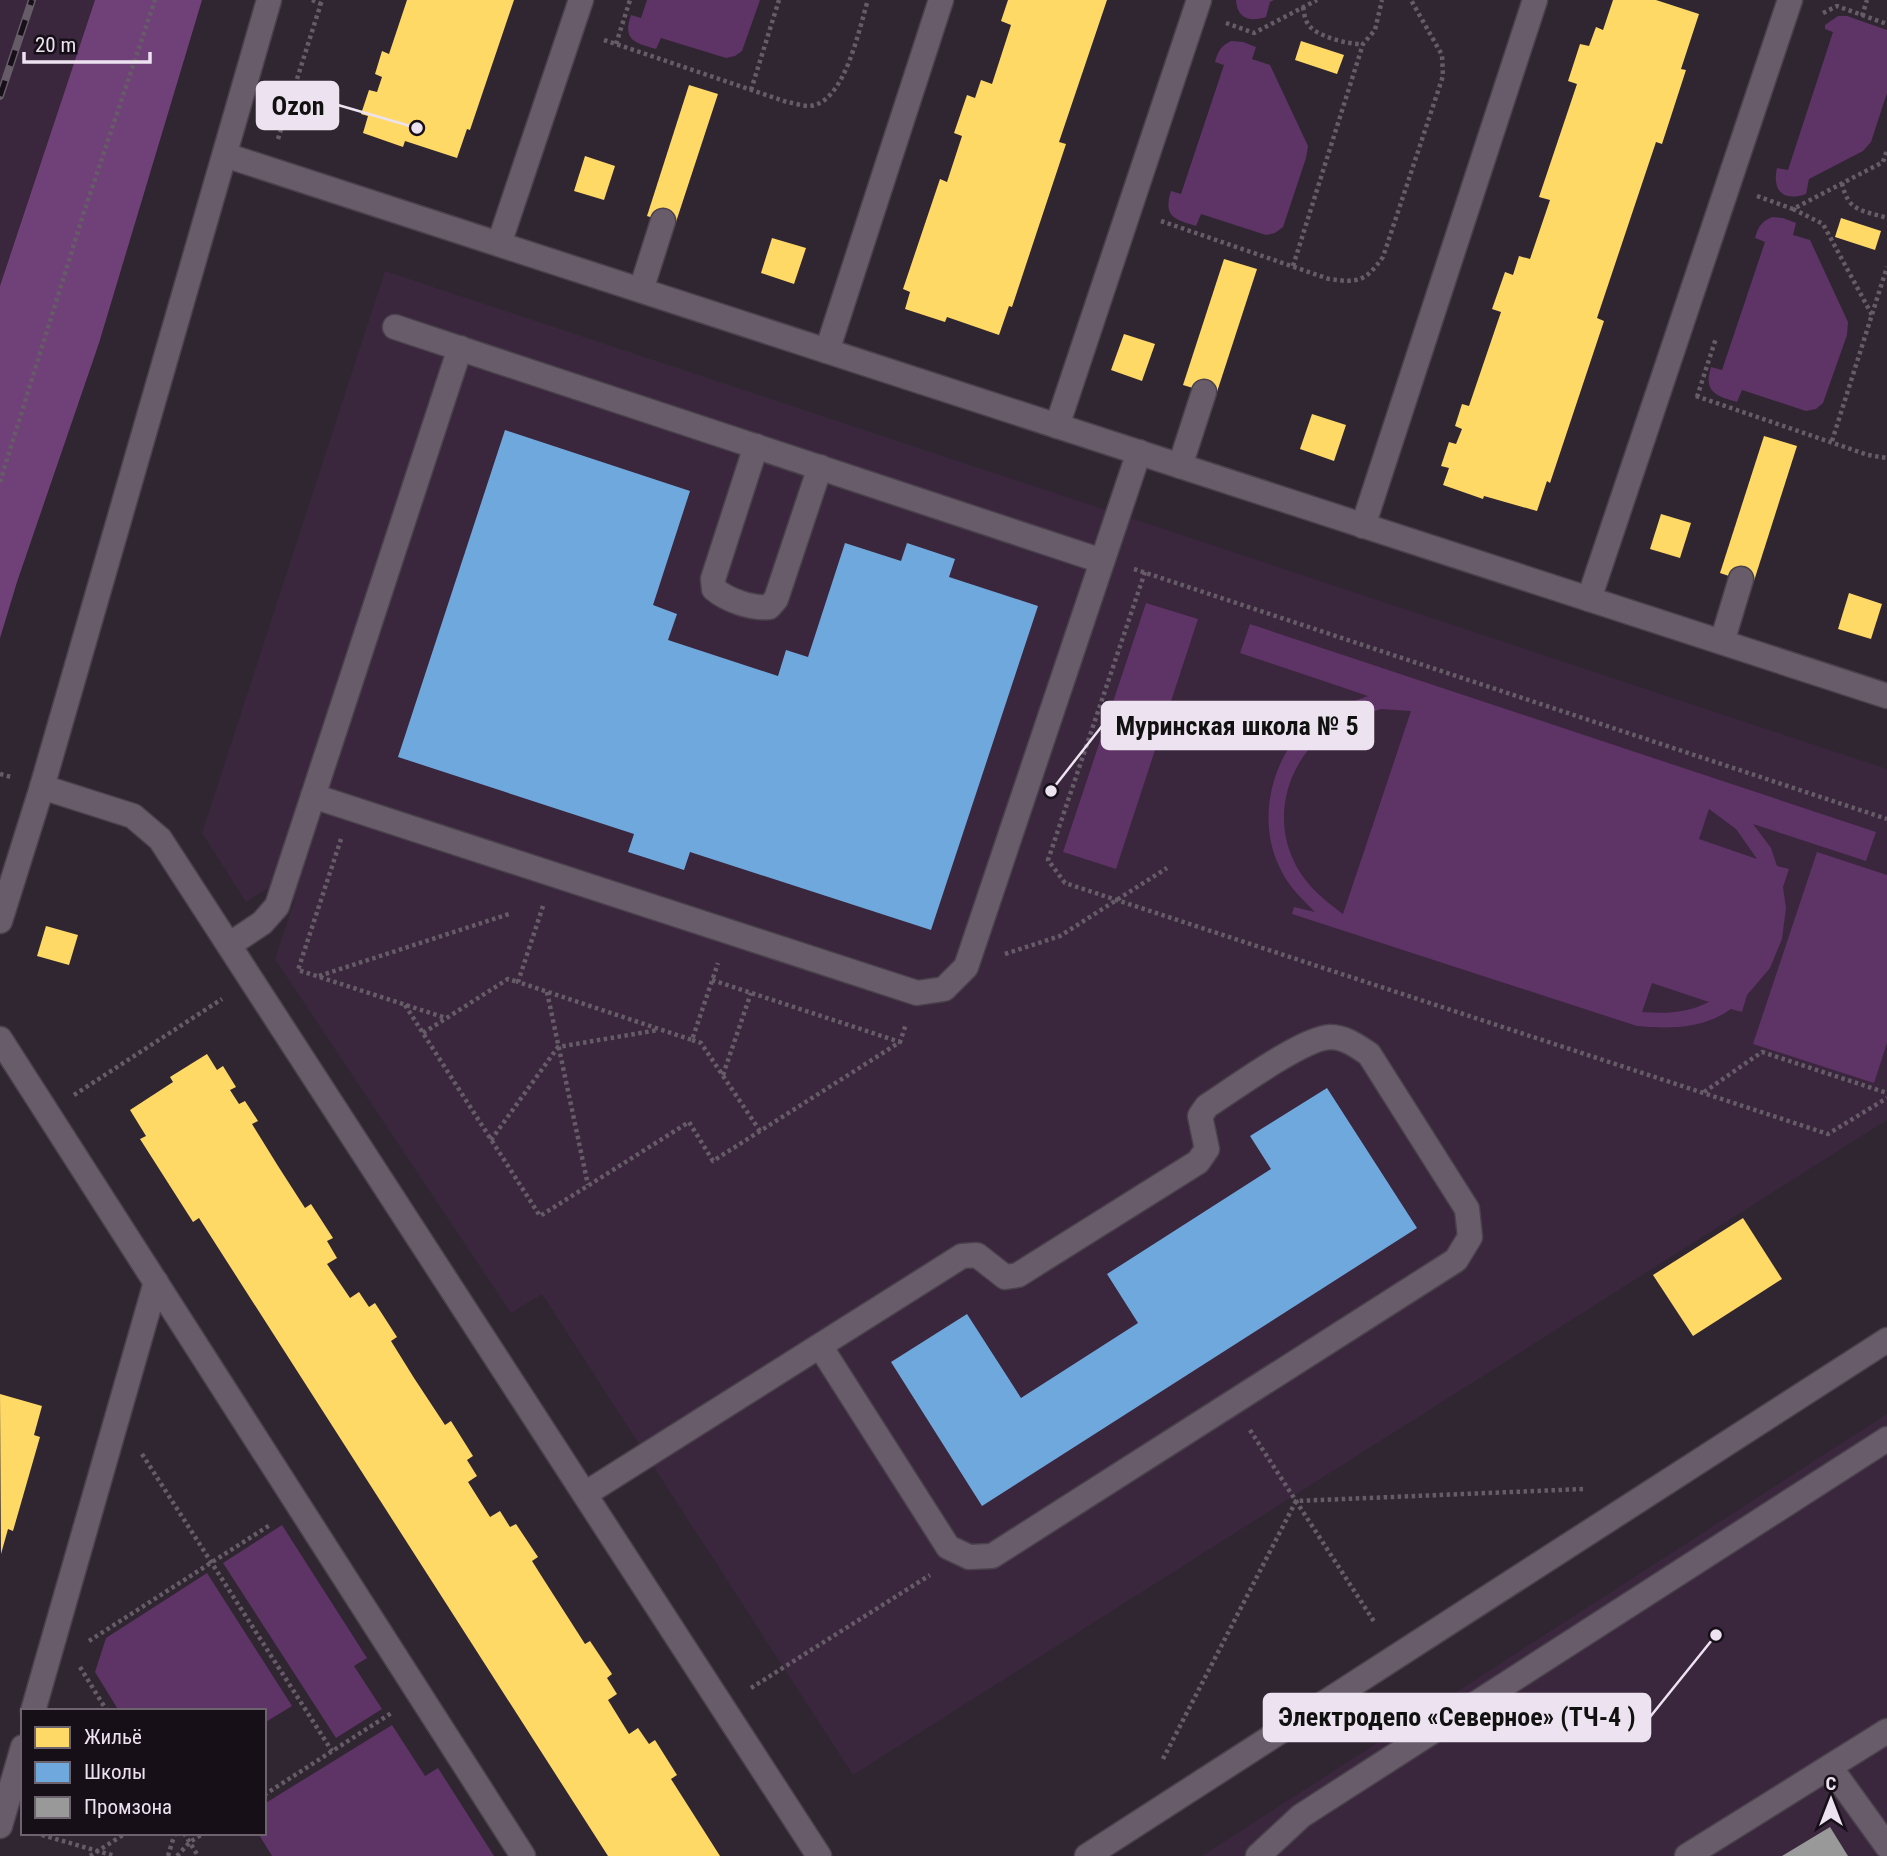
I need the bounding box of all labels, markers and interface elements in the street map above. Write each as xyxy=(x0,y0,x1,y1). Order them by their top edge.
scale bar xyxy=(24,21,150,65)
text: 20 m xyxy=(35,33,76,57)
callout: Ozon xyxy=(257,82,338,129)
text: Ozon xyxy=(272,91,324,121)
callout: Муринская школа № 5 xyxy=(1102,702,1373,749)
text: Муринская школа № 5 xyxy=(1115,711,1359,741)
callout: Электродепо «Северное» (ТЧ-4 ) xyxy=(1264,1694,1650,1741)
text: Электродепо «Северное» (ТЧ-4 ) xyxy=(1278,1702,1636,1732)
legend xyxy=(21,1709,266,1835)
text: Жильё xyxy=(84,1725,142,1749)
text: Школы xyxy=(84,1760,146,1784)
north arrow xyxy=(1796,1765,1866,1835)
text: С xyxy=(1826,1772,1837,1795)
text: Промзона xyxy=(84,1795,172,1819)

